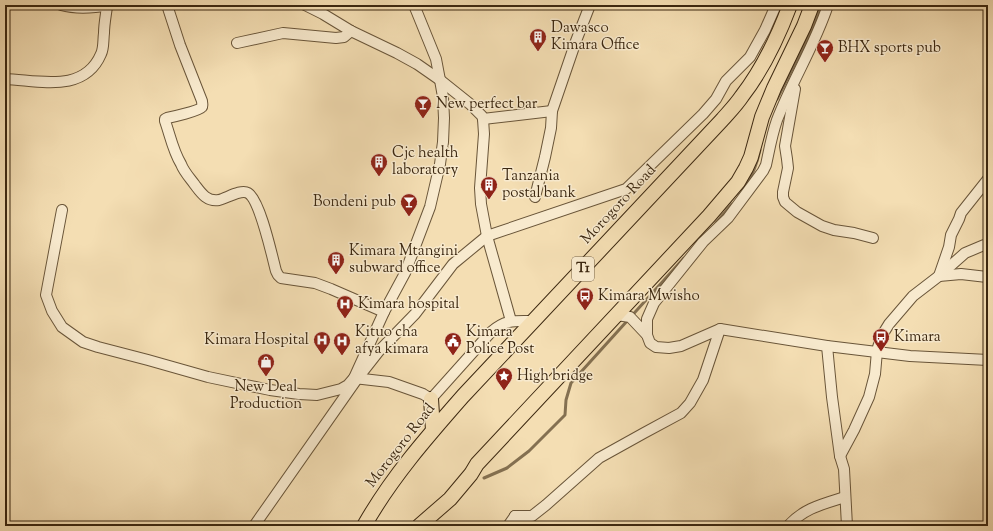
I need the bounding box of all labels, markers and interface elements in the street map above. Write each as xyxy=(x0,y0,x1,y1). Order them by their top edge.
place label: Dawasco Kimara Office xyxy=(551,18,640,56)
building icon: Dawasco Kimara Office xyxy=(528,27,548,52)
bar icon: BHX sports pub xyxy=(815,38,835,63)
place label: BHX sports pub xyxy=(838,38,941,59)
bar icon: New perfect bar xyxy=(413,94,433,119)
place label: New perfect bar xyxy=(436,94,538,115)
place label: Cjc health laboratory xyxy=(392,143,459,181)
building icon: Cjc health laboratory xyxy=(369,152,389,177)
street label: Morogoro Road xyxy=(577,160,662,249)
place label: Tanzania postal bank xyxy=(502,166,576,204)
building icon: Tanzania postal bank xyxy=(479,175,499,200)
place label: Bondeni pub xyxy=(313,192,396,213)
bar icon: Bondeni pub xyxy=(399,192,419,217)
place label: Kimara Mtangini subward office xyxy=(349,241,458,279)
building icon: Kimara Mtangini subward office xyxy=(326,250,346,275)
road number: T1 xyxy=(572,257,594,281)
bus stop icon: Kimara Mwisho xyxy=(575,286,595,311)
place label: Kimara Mwisho xyxy=(598,286,700,307)
hospital icon: Kimara hospital xyxy=(335,294,355,319)
place label: Kimara hospital xyxy=(358,294,459,315)
place label: Kituo cha afya kimara xyxy=(355,322,429,360)
place label: Kimara Police Post xyxy=(466,322,534,360)
bus stop icon: Kimara xyxy=(871,327,891,352)
place label: Kimara xyxy=(894,327,941,348)
place label: Kimara Hospital xyxy=(204,330,309,351)
hospital icon: Kimara Hospital xyxy=(312,330,332,355)
hospital icon: Kituo cha afya kimara xyxy=(332,331,352,356)
public building icon: Kimara Police Post xyxy=(443,331,463,356)
shop icon: New Deal Production xyxy=(256,352,276,377)
place icon: High bridge xyxy=(494,366,514,391)
place label: High bridge xyxy=(517,366,593,387)
place label: New Deal Production xyxy=(230,377,302,415)
street label: Morogoro Road xyxy=(361,399,441,493)

